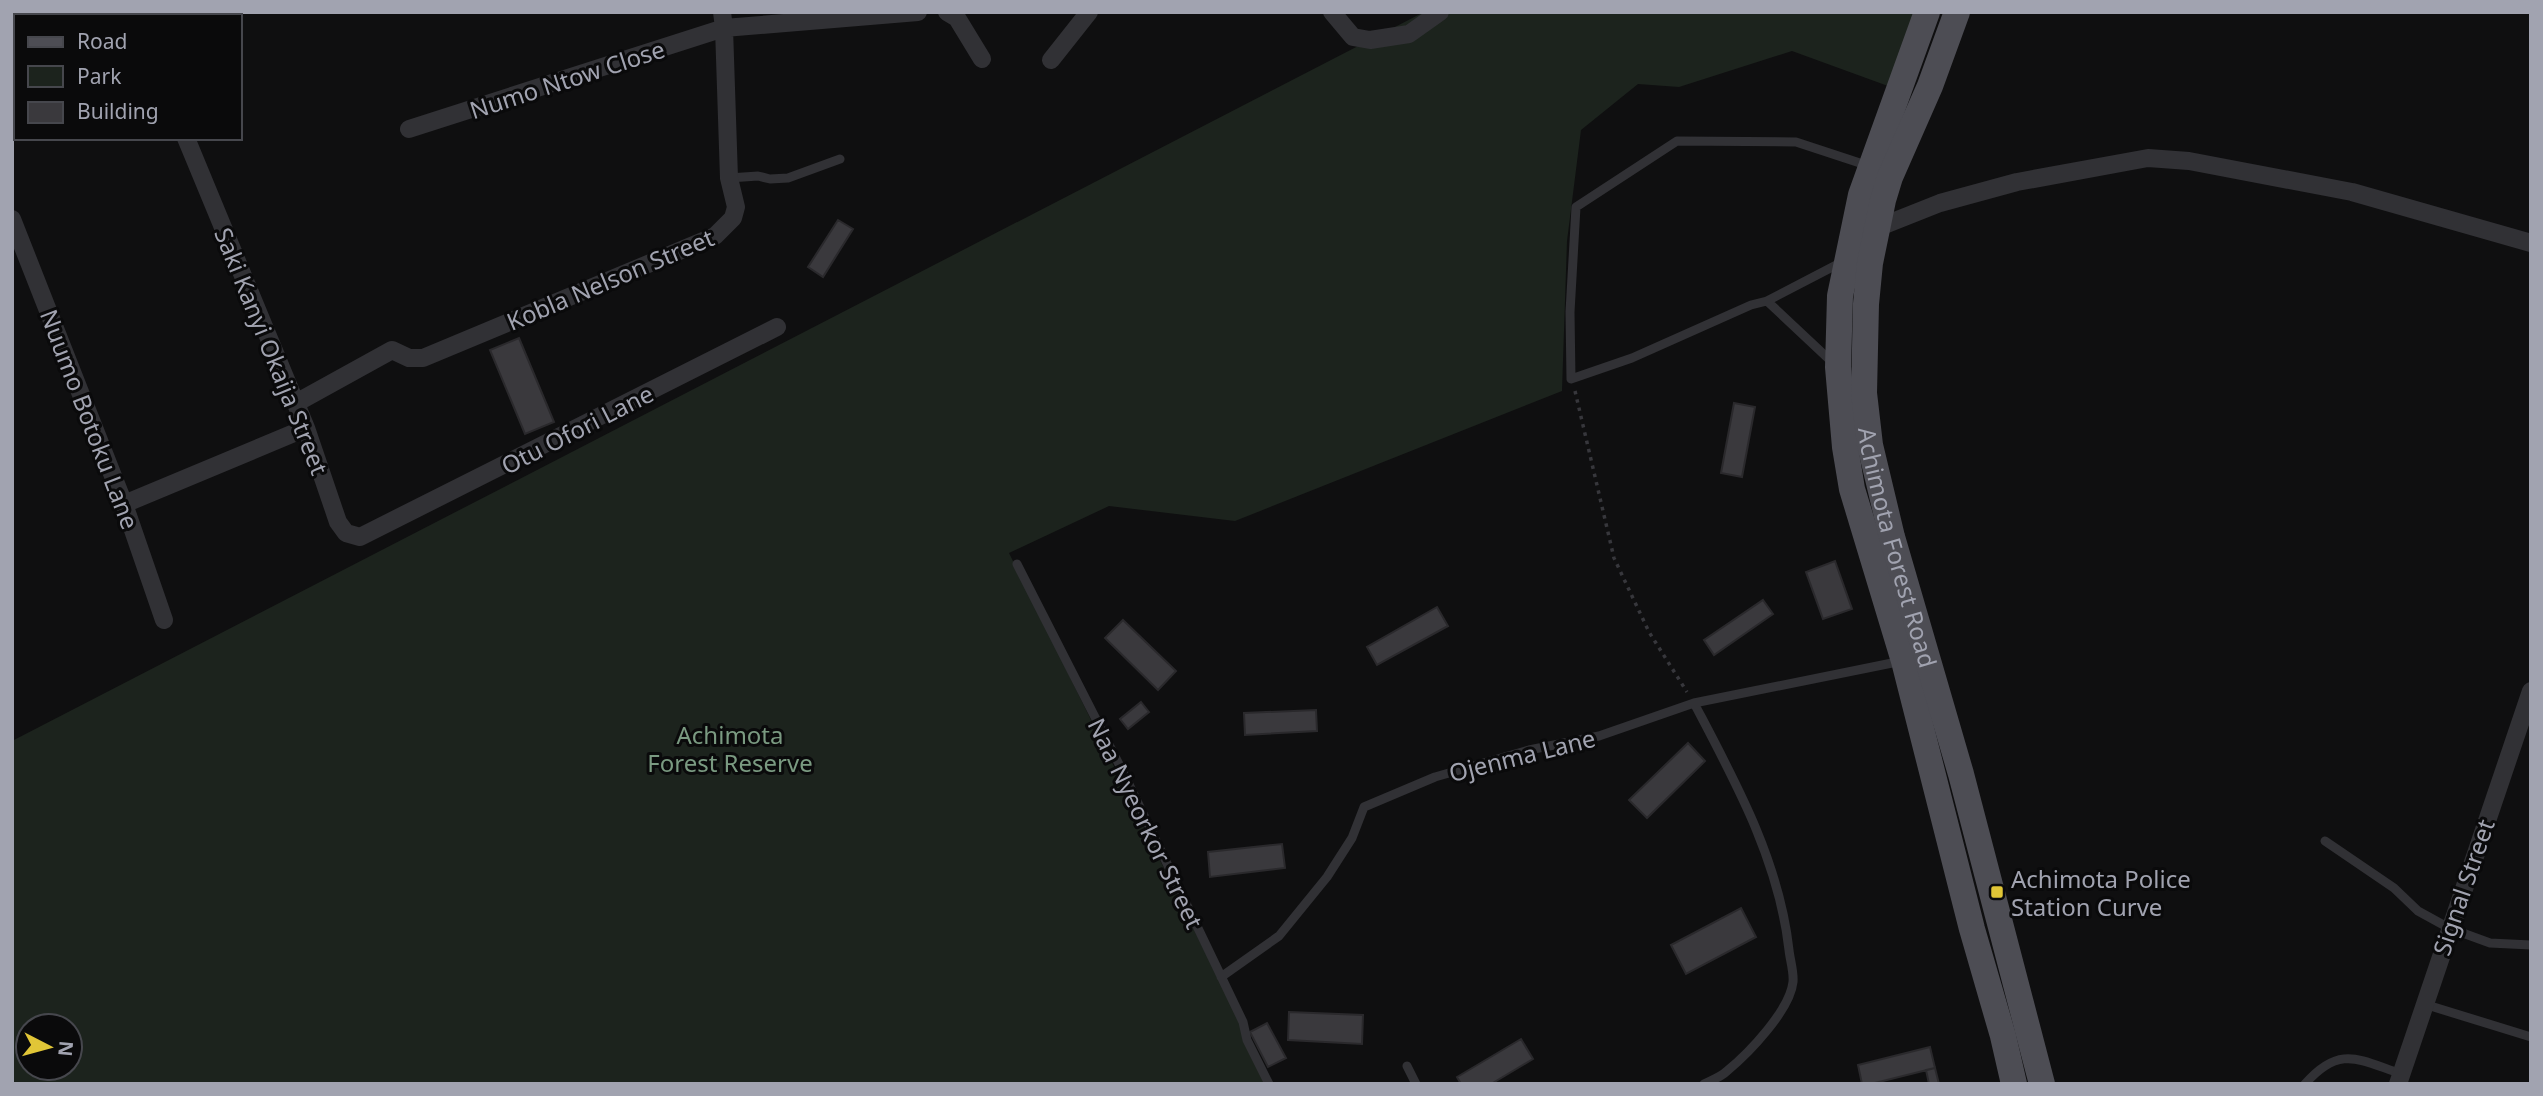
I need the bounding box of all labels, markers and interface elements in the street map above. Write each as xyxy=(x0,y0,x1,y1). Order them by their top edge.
legend xyxy=(14,14,242,140)
text: Road xyxy=(77,27,127,55)
street label: Numo Ntow Close xyxy=(465,32,669,126)
text: Park xyxy=(77,62,122,90)
text: Building xyxy=(77,97,159,125)
street label: Kobla Nelson Street xyxy=(501,220,719,338)
street label: Saki Kanyi Okaija Street xyxy=(207,223,337,480)
street label: Nuumo Botoku Lane xyxy=(33,304,147,534)
street label: Otu Ofori Lane xyxy=(495,376,659,482)
street label: Achimota Forest Road xyxy=(1852,425,1946,671)
street label: Naa Nyeorkor Street xyxy=(1081,712,1211,934)
park label: Achimota Forest Reserve xyxy=(647,718,813,779)
street label: Ojenma Lane xyxy=(1445,721,1599,789)
street label: Signal Street xyxy=(2424,814,2502,959)
place label: Achimota Police Station Curve xyxy=(2011,862,2191,923)
marker: Achimota Police Station Curve xyxy=(1989,884,2005,900)
north arrow xyxy=(14,1012,84,1082)
text: N xyxy=(52,1040,80,1058)

